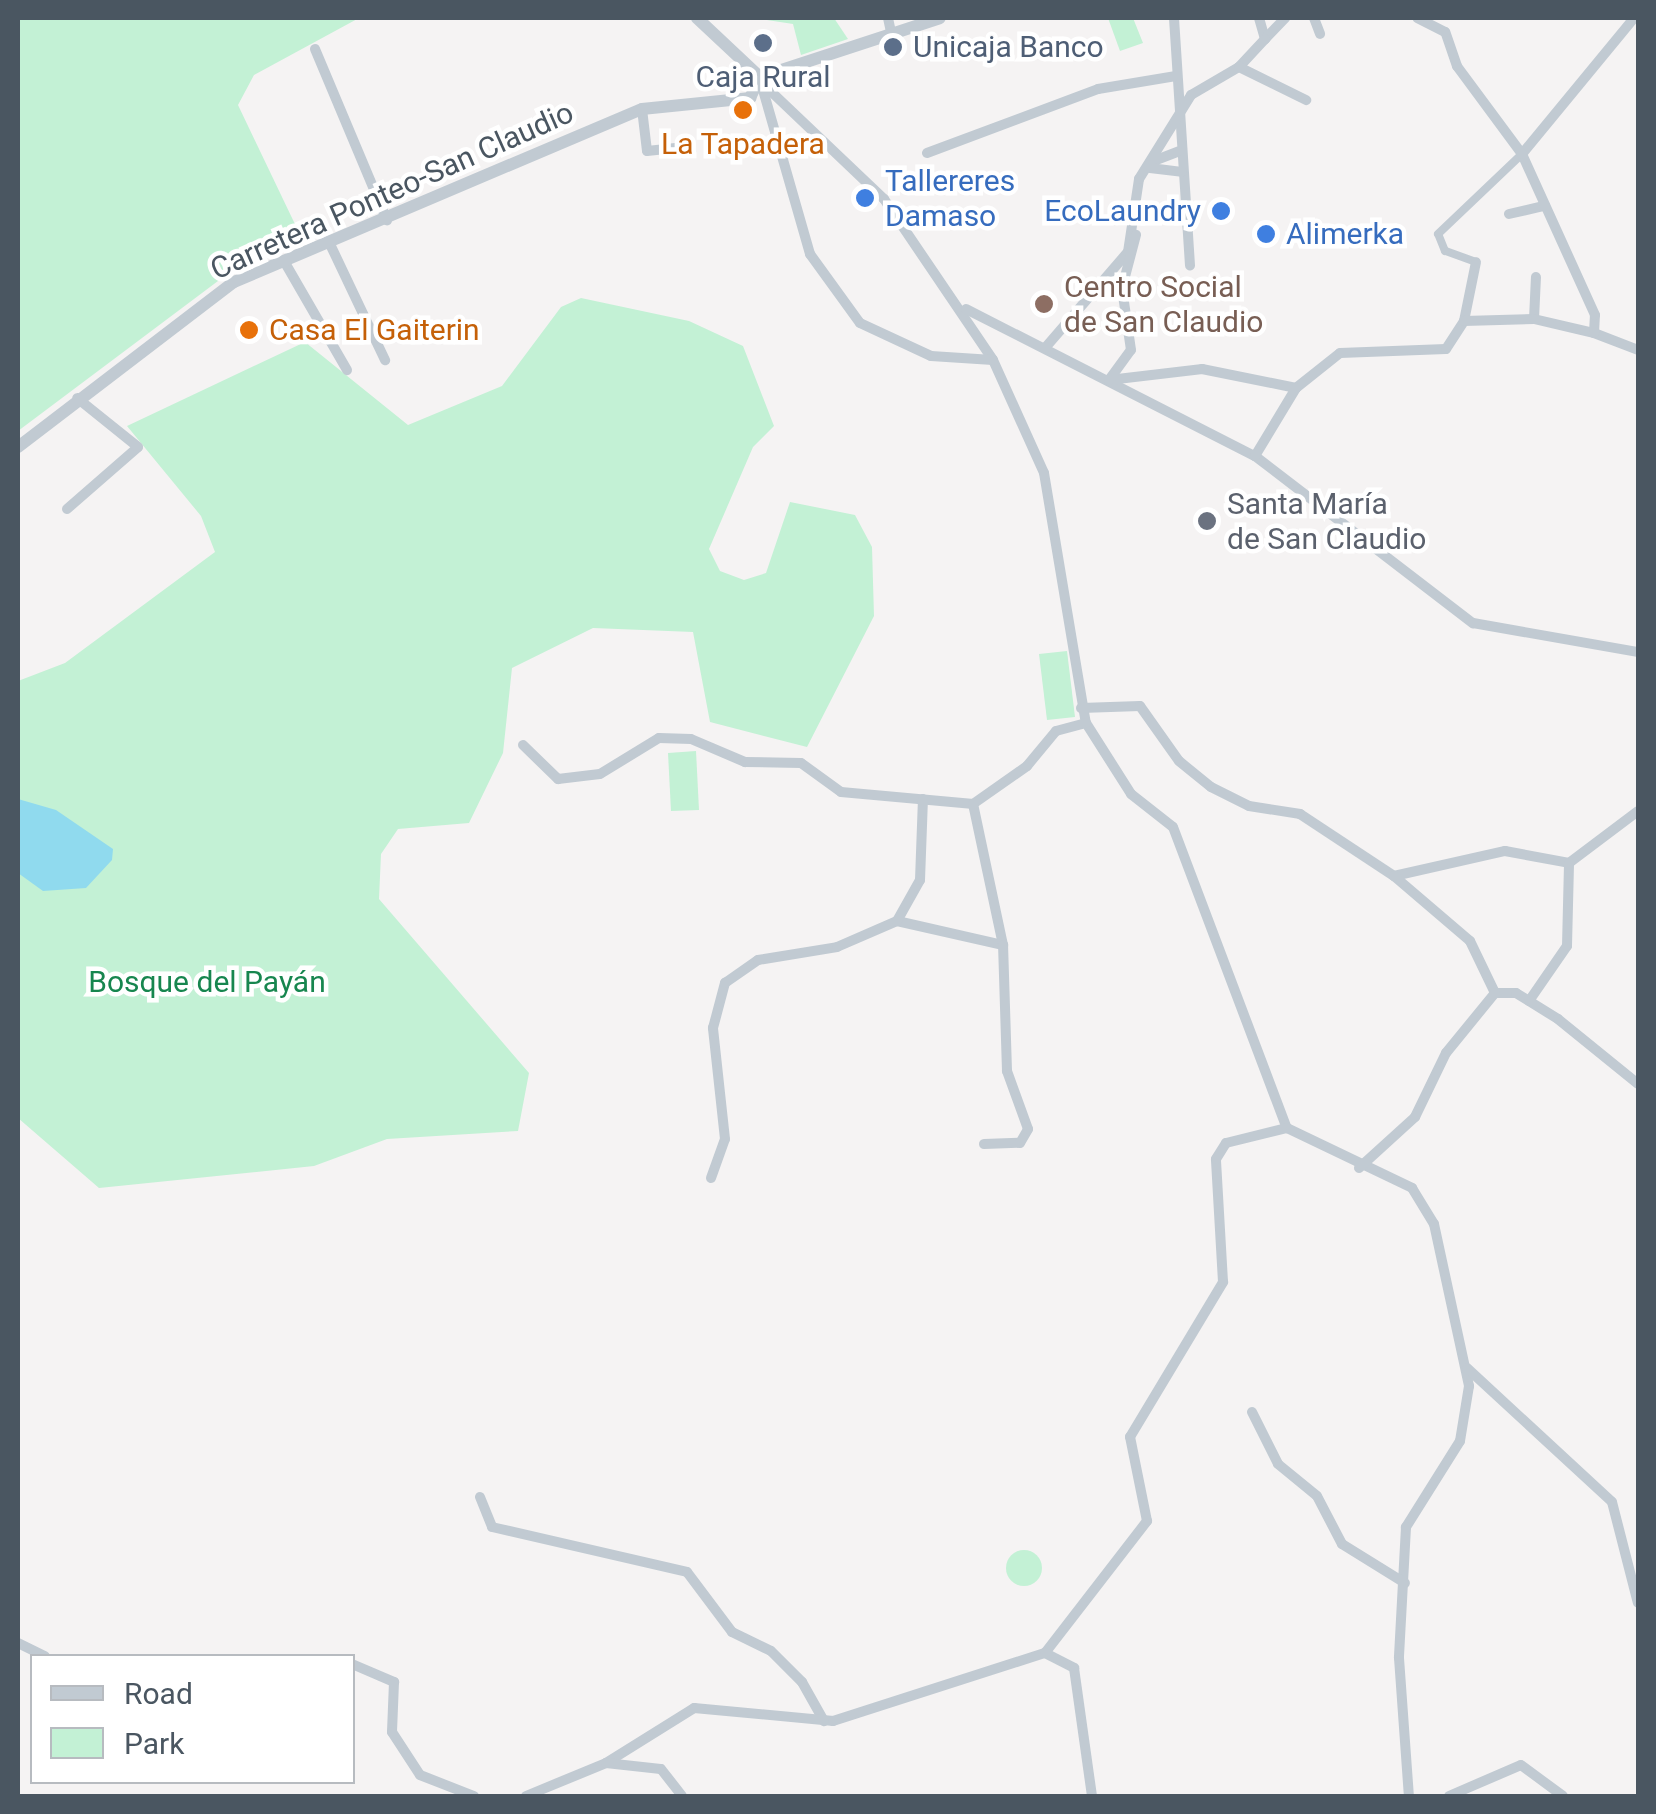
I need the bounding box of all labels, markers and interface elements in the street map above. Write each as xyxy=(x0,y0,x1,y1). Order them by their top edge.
place label: Unicaja Banco xyxy=(913,29,1104,65)
marker: Caja Rural xyxy=(752,32,774,54)
marker: Unicaja Banco xyxy=(882,36,904,58)
place label: Caja Rural xyxy=(696,59,830,95)
street label: Carretera Ponteo-San Claudio xyxy=(205,95,579,287)
marker: La Tapadera xyxy=(732,99,754,121)
place label: La Tapadera xyxy=(661,126,825,162)
place label: Tallereres Damaso xyxy=(885,163,1015,234)
marker: Tallereres Damaso xyxy=(854,187,876,209)
place label: EcoLaundry xyxy=(1044,193,1201,229)
marker: EcoLaundry xyxy=(1210,200,1232,222)
place label: Alimerka xyxy=(1286,216,1404,252)
marker: Alimerka xyxy=(1255,223,1277,245)
place label: Centro Social de San Claudio xyxy=(1064,269,1263,340)
marker: Centro Social de San Claudio xyxy=(1033,293,1055,315)
place label: Casa El Gaiterin xyxy=(269,312,480,348)
marker: Casa El Gaiterin xyxy=(238,319,260,341)
place label: Santa María de San Claudio xyxy=(1227,486,1426,556)
marker: Santa María de San Claudio xyxy=(1196,510,1218,532)
park label: Bosque del Payán xyxy=(88,964,326,1000)
legend xyxy=(30,1654,355,1784)
text: Road xyxy=(124,1676,193,1711)
text: Park xyxy=(124,1726,184,1761)

